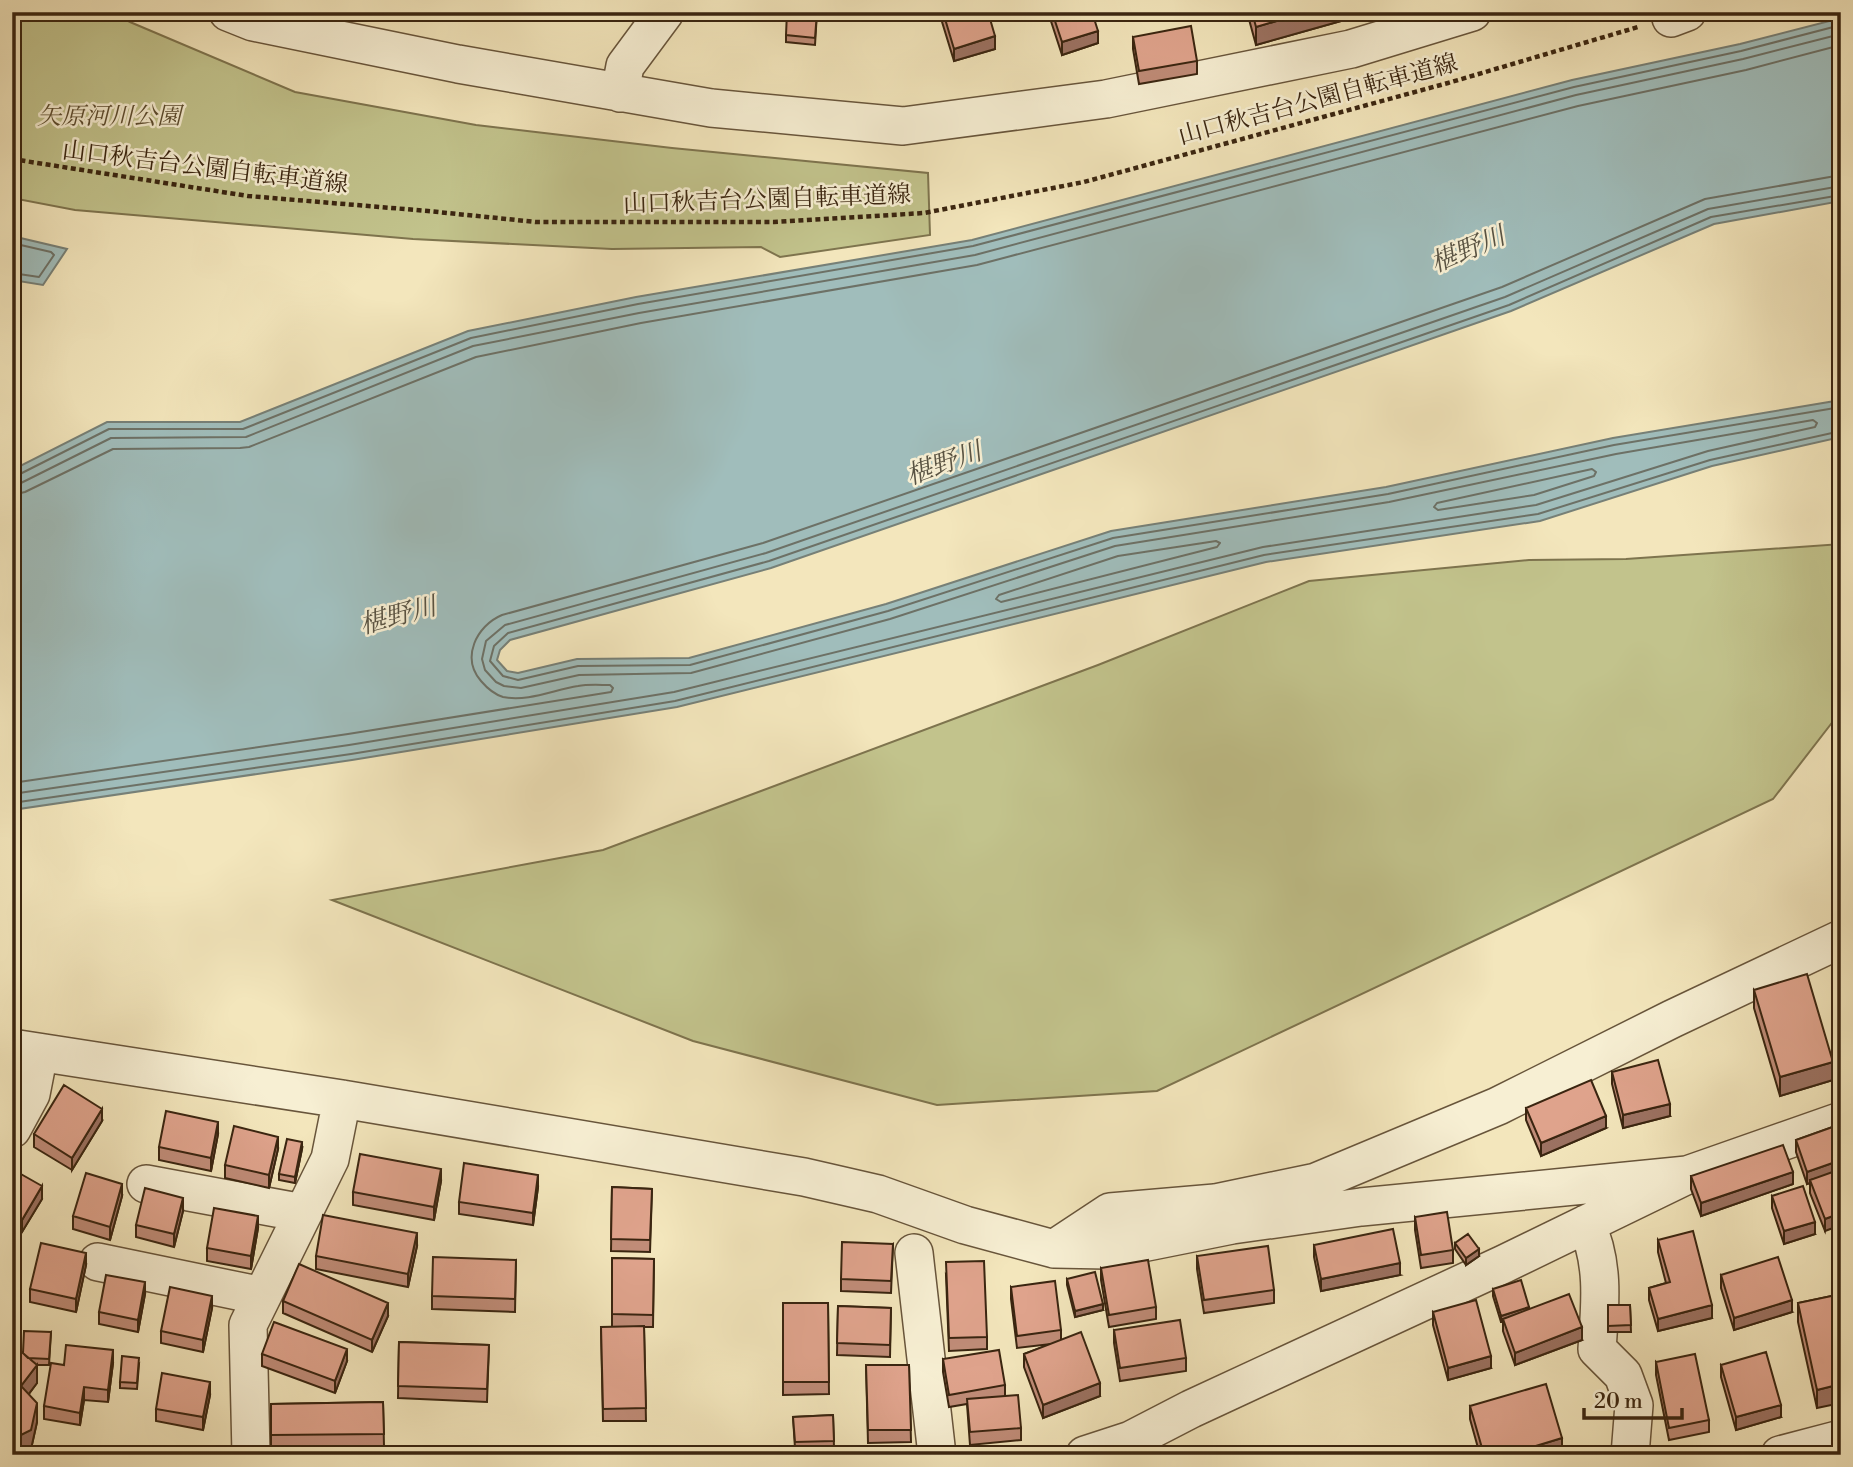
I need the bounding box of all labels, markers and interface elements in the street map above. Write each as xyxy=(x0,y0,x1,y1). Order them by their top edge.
street label: 山口秋吉台公園自転車道線 xyxy=(1175,48,1461,152)
park label: 矢原河川公園 xyxy=(37,102,185,132)
street label: 山口秋吉台公園自転車道線 xyxy=(60,136,350,200)
street label: 山口秋吉台公園自転車道線 xyxy=(623,180,911,220)
water label: 椹野川 xyxy=(1426,219,1513,280)
water label: 椹野川 xyxy=(902,435,989,492)
water label: 椹野川 xyxy=(356,590,443,642)
scale bar xyxy=(1584,1376,1682,1420)
text: 20 m xyxy=(1594,1389,1643,1415)

